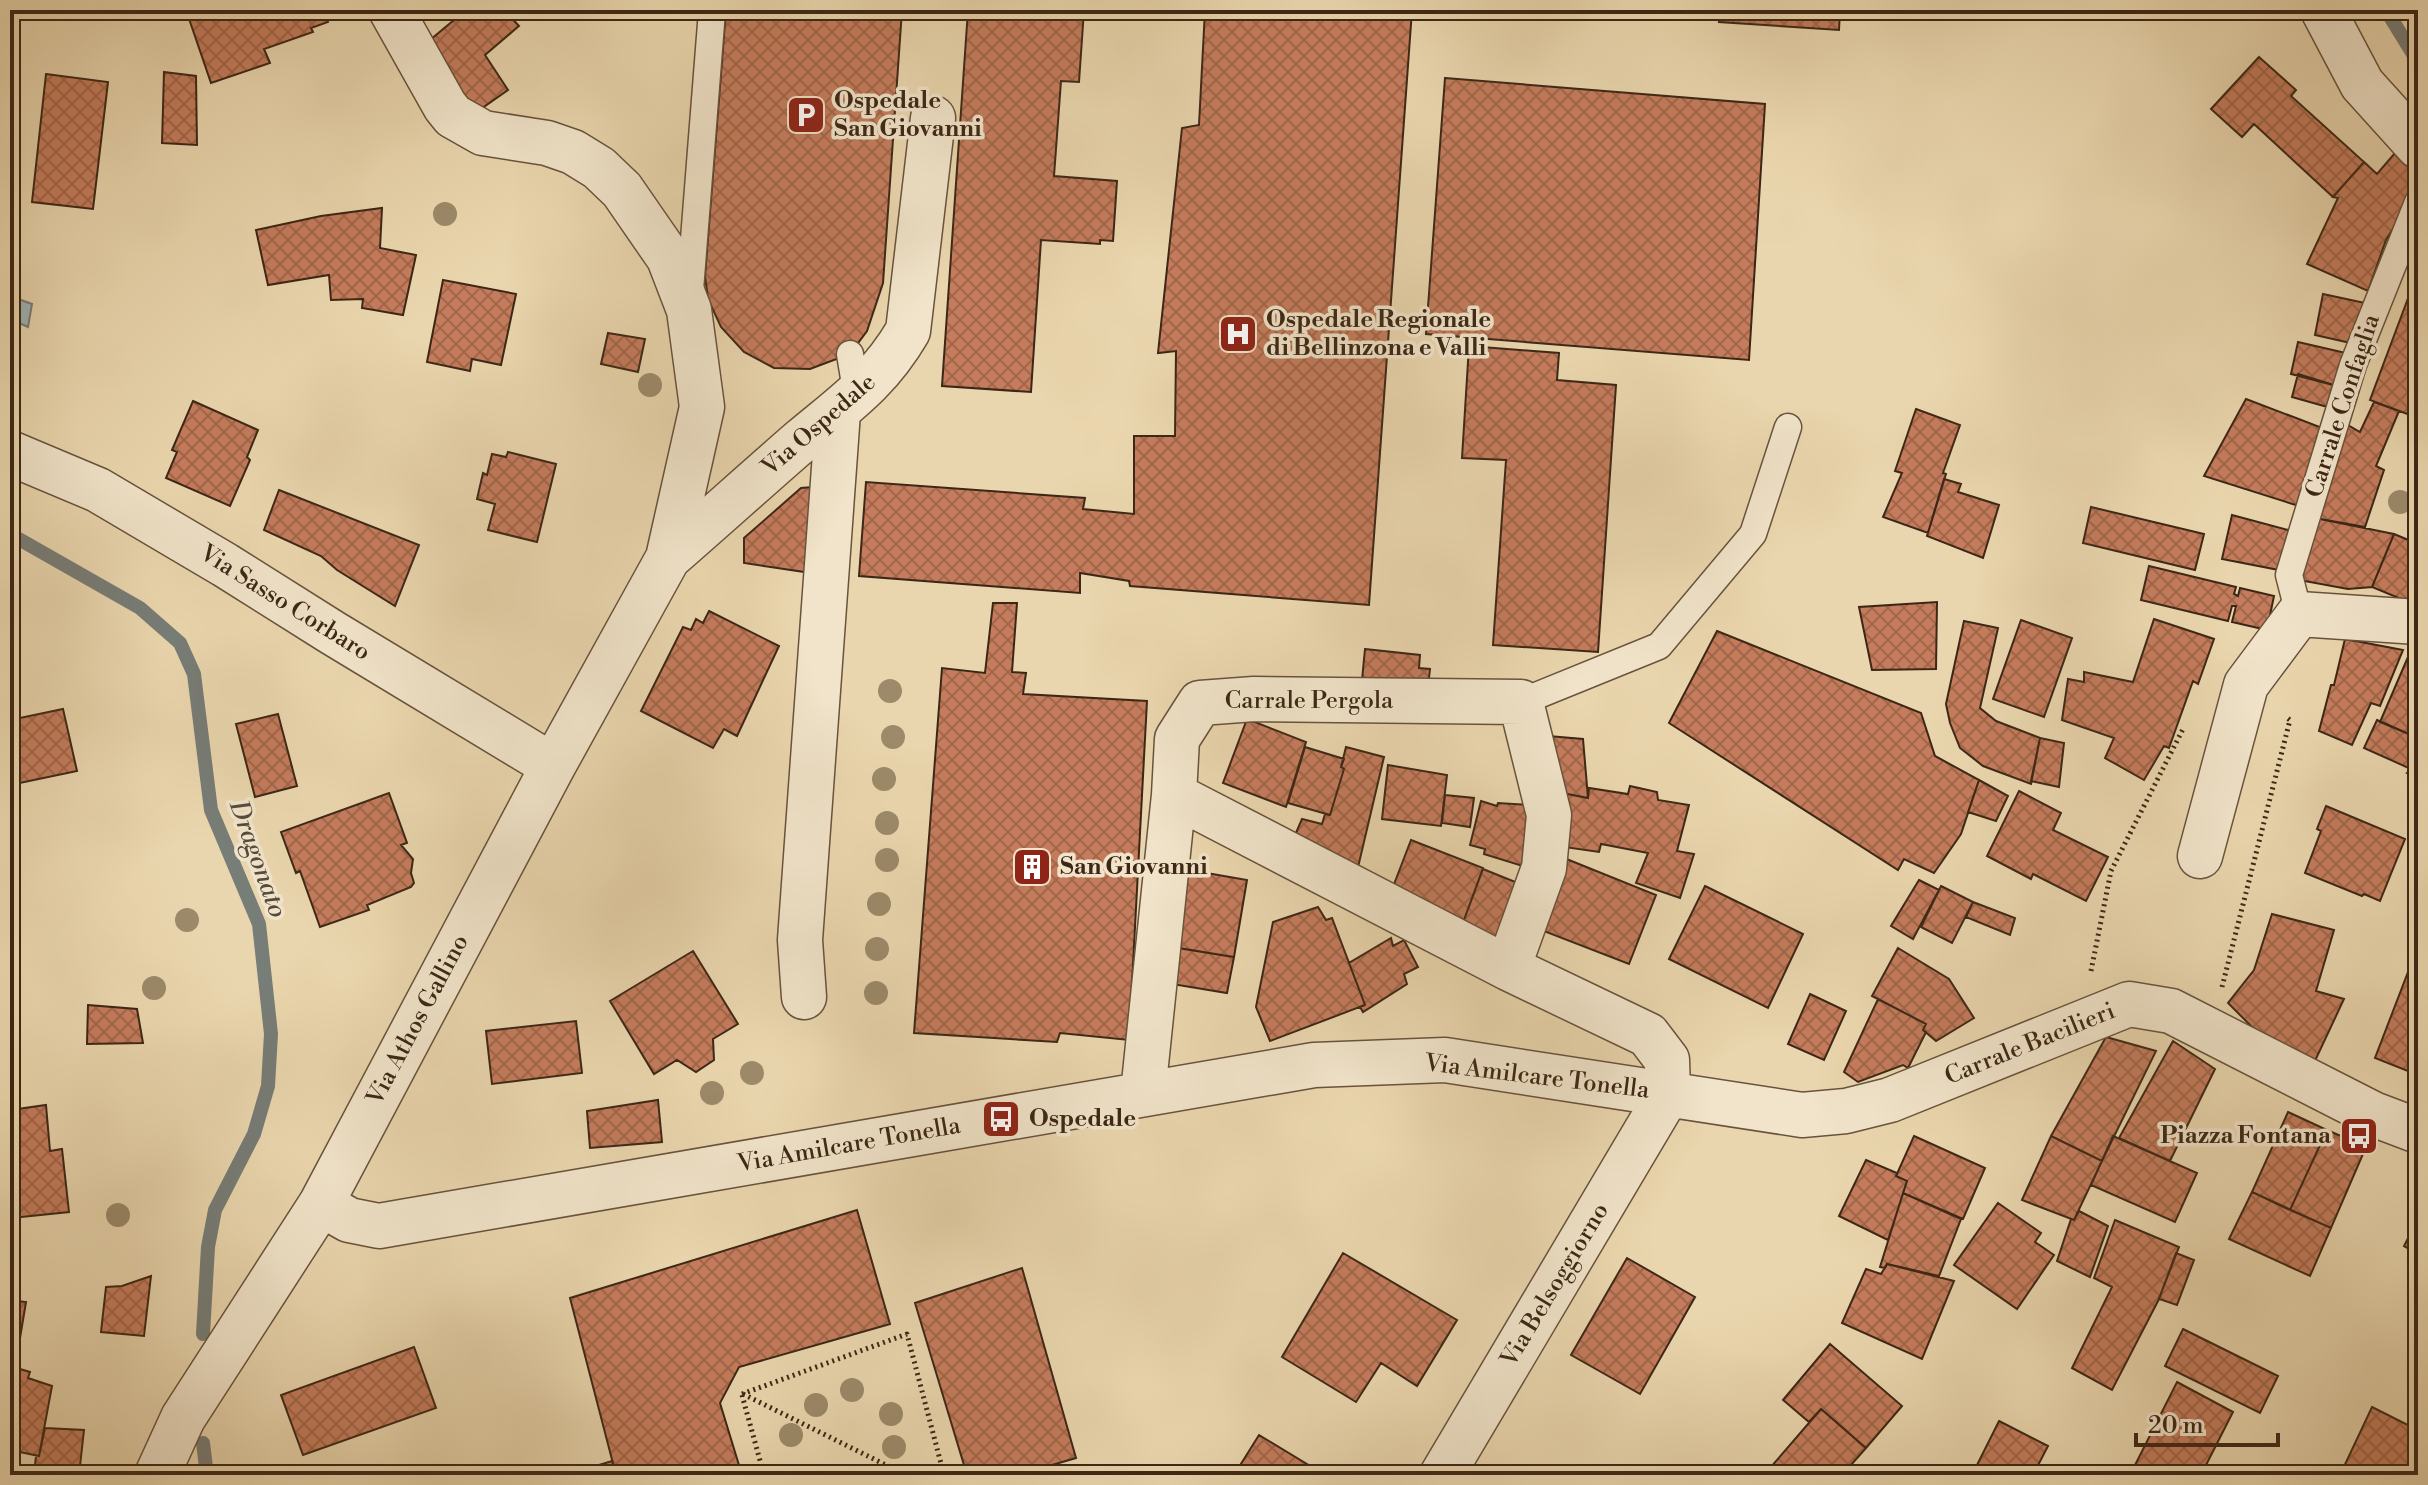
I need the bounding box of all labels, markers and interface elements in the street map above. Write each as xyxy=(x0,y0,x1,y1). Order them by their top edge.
place label: Ospedale San Giovanni xyxy=(834,86,982,144)
parking icon: Ospedale San Giovanni xyxy=(785,94,827,136)
place label: Ospedale Regionale di Bellinzona e Valli xyxy=(1266,305,1491,363)
street label: Carrale Confaglia xyxy=(2299,310,2387,501)
hospital icon: Ospedale Regionale di Bellinzona e Valli xyxy=(1217,313,1259,355)
street label: Via Ospedale xyxy=(755,367,882,483)
street label: Via Sasso Corbaro xyxy=(193,538,376,668)
street label: Carrale Pergola xyxy=(1225,686,1394,716)
water label: Dragonato xyxy=(222,795,294,922)
building icon: San Giovanni xyxy=(1011,846,1053,888)
place label: San Giovanni xyxy=(1060,852,1208,882)
street label: Via Athos Gallino xyxy=(360,929,476,1111)
street label: Carrale Bacilieri xyxy=(1940,996,2120,1092)
street label: Via Amilcare Tonella xyxy=(1422,1048,1652,1106)
bus stop icon: Ospedale xyxy=(980,1098,1022,1140)
place label: Ospedale xyxy=(1029,1104,1136,1134)
street label: Via Amilcare Tonella xyxy=(734,1110,964,1180)
bus stop icon: Piazza Fontana xyxy=(2338,1115,2380,1157)
place label: Piazza Fontana xyxy=(2160,1121,2332,1151)
street label: Via Belsoggiorno xyxy=(1494,1198,1616,1373)
scale bar xyxy=(2136,1397,2278,1447)
text: 20 m xyxy=(2148,1411,2204,1441)

